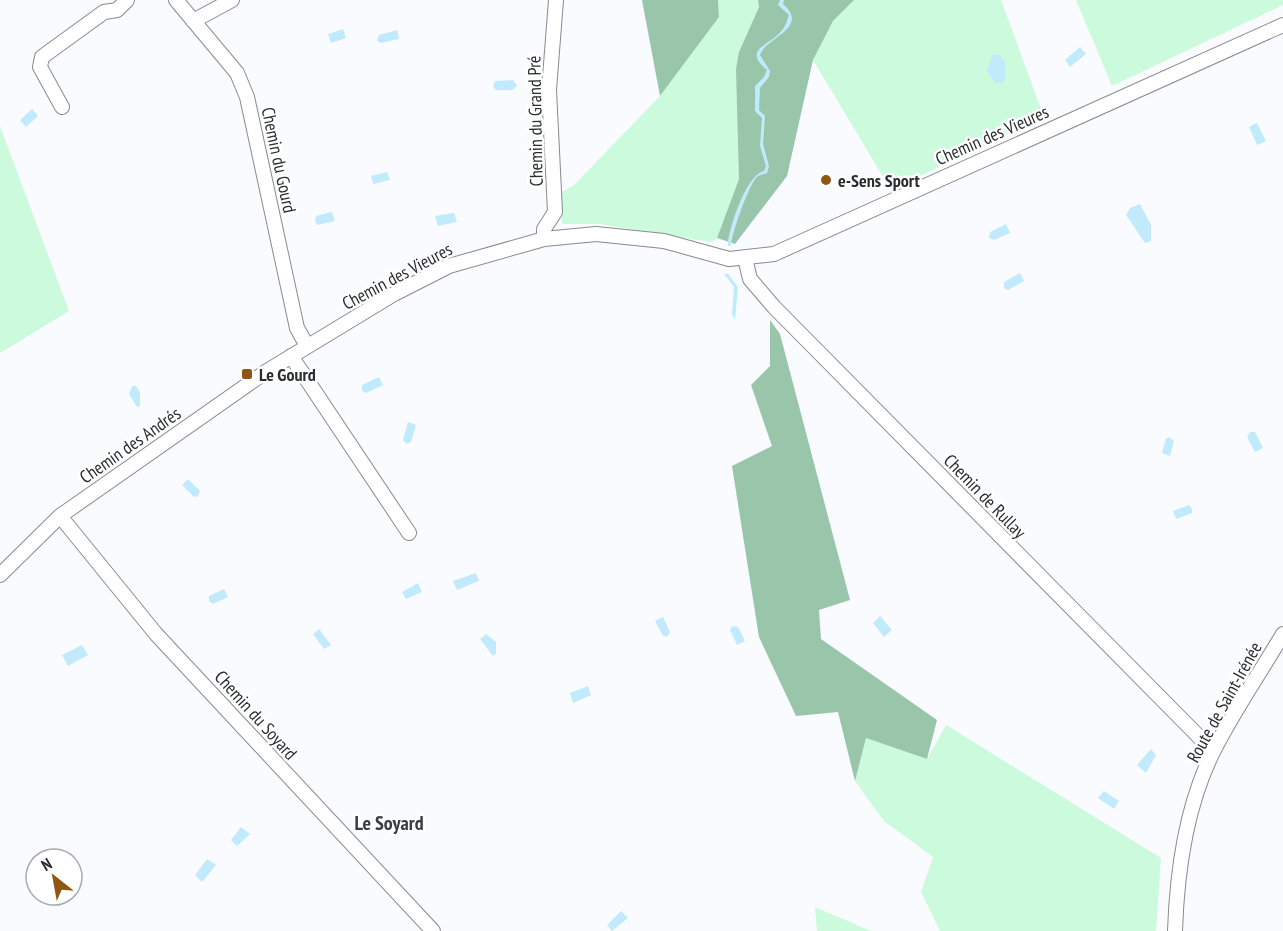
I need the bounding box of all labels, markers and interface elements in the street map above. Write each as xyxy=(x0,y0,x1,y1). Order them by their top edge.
street label: Chemin du Grand Pré xyxy=(522,55,548,187)
street label: Chemin des Vieures xyxy=(932,100,1052,170)
street label: Chemin du Gourd xyxy=(257,105,301,215)
place label: e-Sens Sport xyxy=(838,169,920,192)
marker: e-Sens Sport xyxy=(819,173,833,187)
street label: Chemin des Vieures xyxy=(338,237,456,315)
place label: Le Gourd xyxy=(259,363,316,386)
marker: Le Gourd xyxy=(240,367,254,381)
street label: Chemin des Andrés xyxy=(75,402,185,488)
street label: Chemin de Rullay xyxy=(939,449,1031,543)
street label: Route de Saint-Irénée xyxy=(1181,638,1267,766)
street label: Chemin du Soyard xyxy=(210,666,302,764)
district label: Le Soyard xyxy=(354,810,424,836)
north arrow xyxy=(24,847,84,907)
text: N xyxy=(37,853,55,875)

